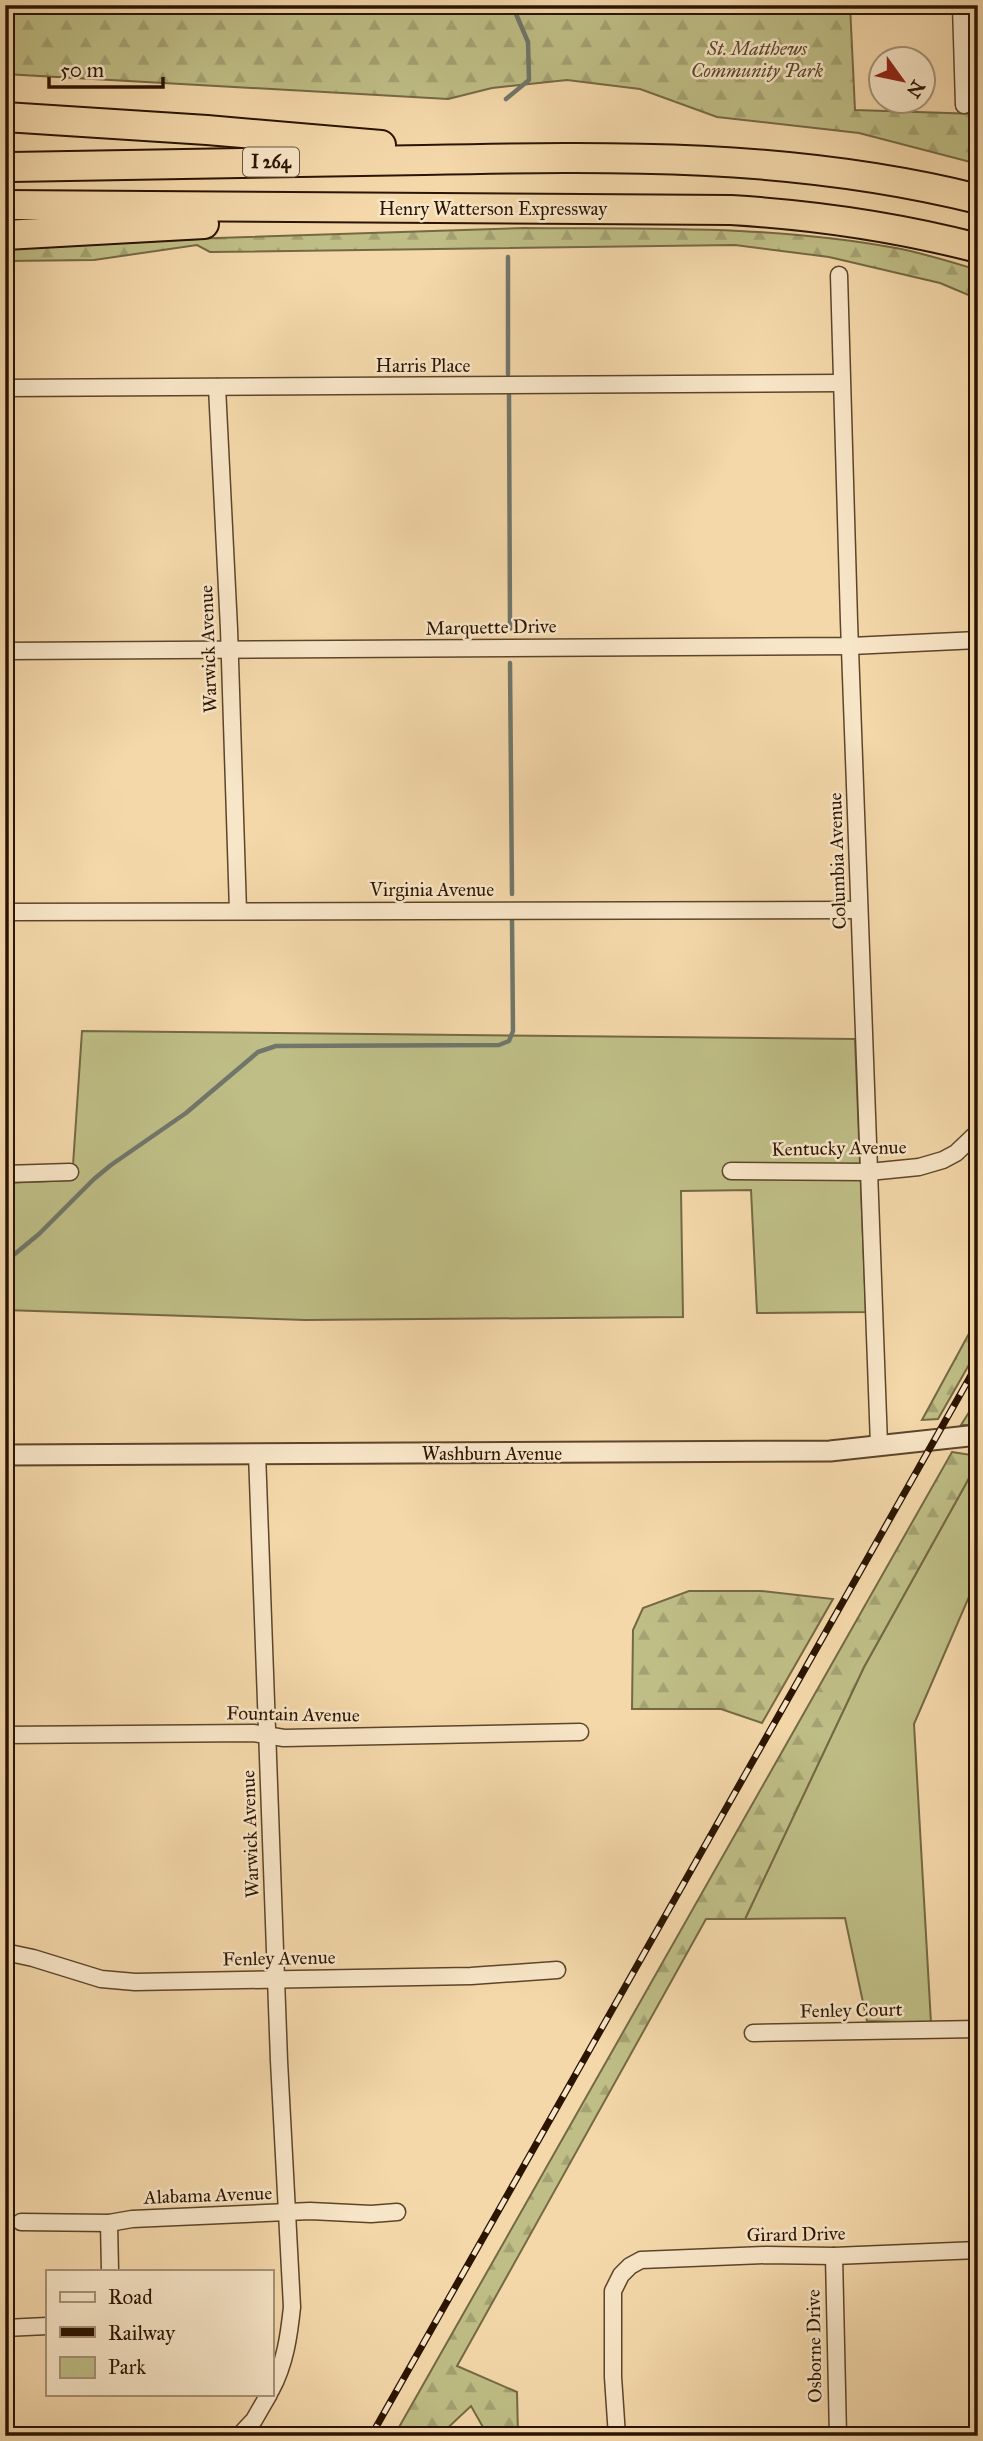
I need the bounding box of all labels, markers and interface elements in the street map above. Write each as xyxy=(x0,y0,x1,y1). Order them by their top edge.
park label: St. Matthews Community Park xyxy=(691,37,824,82)
scale bar xyxy=(49,46,163,90)
north arrow xyxy=(867,46,937,116)
text: 50 m xyxy=(60,57,105,83)
text: N xyxy=(902,76,930,102)
road number: I 264 xyxy=(243,148,299,176)
street label: Henry Watterson Expressway xyxy=(379,197,608,220)
street label: Harris Place xyxy=(376,354,471,377)
street label: Warwick Avenue xyxy=(194,585,222,713)
street label: Marquette Drive xyxy=(425,614,557,641)
street label: Columbia Avenue xyxy=(823,792,851,930)
street label: Virginia Avenue xyxy=(369,878,494,902)
street label: Kentucky Avenue xyxy=(771,1135,907,1161)
street label: Washburn Avenue xyxy=(422,1442,562,1465)
street label: Fountain Avenue xyxy=(226,1701,360,1727)
street label: Warwick Avenue xyxy=(236,1770,264,1898)
street label: Fenley Avenue xyxy=(222,1946,336,1970)
street label: Fenley Court xyxy=(799,1998,903,2022)
street label: Alabama Avenue xyxy=(142,2181,273,2209)
street label: Girard Drive xyxy=(746,2222,846,2246)
legend xyxy=(46,2270,273,2396)
text: Road xyxy=(108,2284,153,2310)
street label: Osborne Drive xyxy=(802,2289,826,2403)
text: Railway xyxy=(108,2320,176,2346)
text: Park xyxy=(108,2354,146,2380)

